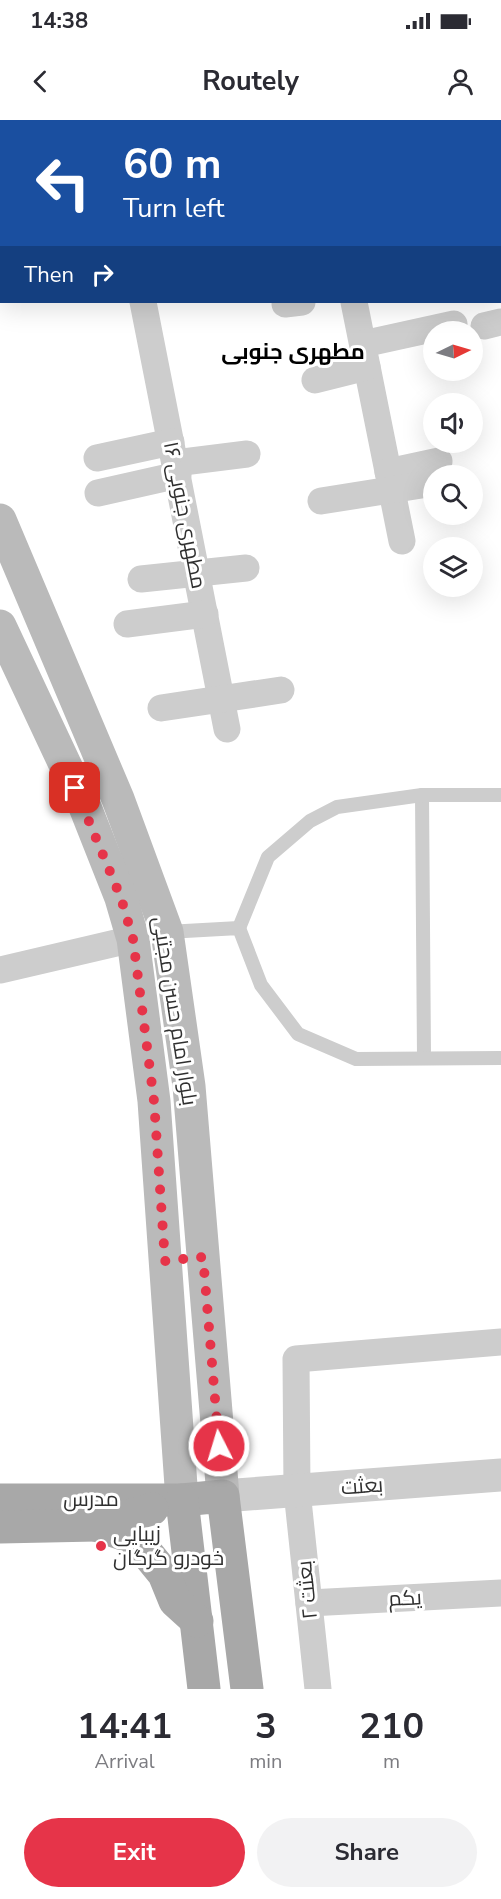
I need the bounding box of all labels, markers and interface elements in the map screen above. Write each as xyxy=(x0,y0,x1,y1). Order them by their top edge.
text: 14:38 xyxy=(30,6,88,36)
text: Routely xyxy=(202,63,299,100)
icon: back xyxy=(24,65,57,98)
icon: person xyxy=(444,65,477,98)
text: 60 m xyxy=(123,136,222,193)
icon: left xyxy=(24,144,102,222)
text: Turn left xyxy=(123,190,224,227)
icon: right xyxy=(86,258,119,291)
text: Then xyxy=(24,260,74,290)
north arrow xyxy=(423,321,483,381)
map controls xyxy=(423,321,483,597)
district label: مطهری جنوبی xyxy=(221,337,365,367)
button: sound xyxy=(423,393,483,453)
street label: ۱۶ مطهری جنوبی xyxy=(157,439,213,591)
button: search xyxy=(423,465,483,525)
button: layers xyxy=(423,537,483,597)
pin xyxy=(49,762,100,813)
icon: arrive xyxy=(58,771,91,804)
street label: بلوار امام حسن مجتبی xyxy=(146,914,204,1108)
position arrow xyxy=(187,1414,251,1478)
street label: بعثت xyxy=(340,1471,384,1501)
street label: مدرس xyxy=(63,1485,119,1513)
place label: زیبایی خودرو گرگان xyxy=(113,1520,224,1572)
marker: زیبایی خودرو گرگان xyxy=(94,1539,108,1553)
street label: ۲ بعثت xyxy=(290,1559,324,1621)
street label: یکم xyxy=(388,1583,423,1613)
text: 14:41 xyxy=(77,1702,172,1751)
text: 3 xyxy=(255,1702,277,1751)
text: 210 xyxy=(359,1702,424,1751)
text: Arrival xyxy=(95,1748,155,1775)
text: min xyxy=(249,1748,282,1775)
text: m xyxy=(383,1748,400,1775)
button: Exit xyxy=(24,1818,245,1887)
button: Share xyxy=(257,1818,477,1887)

